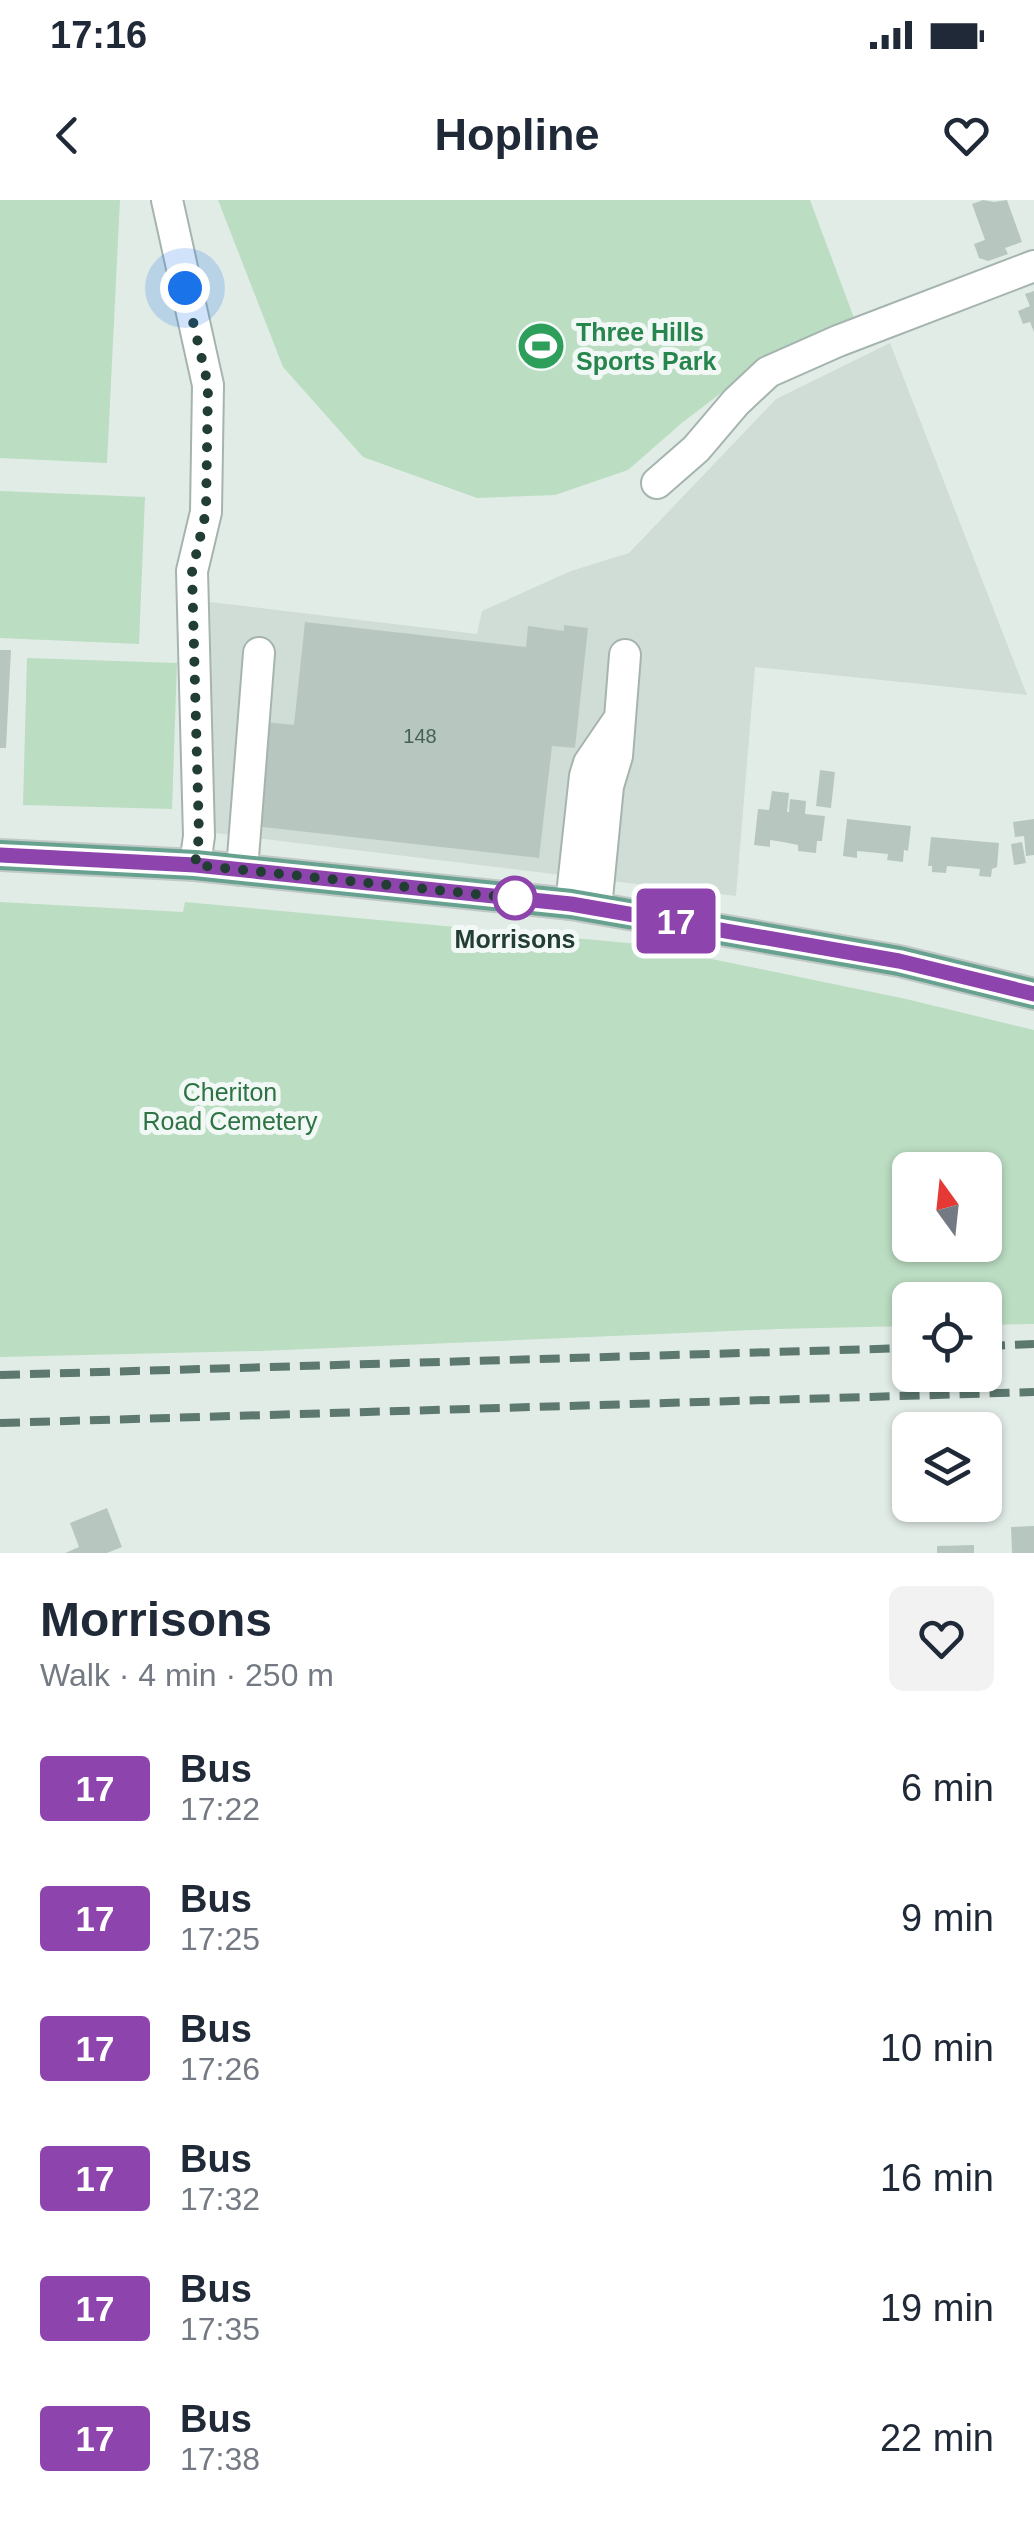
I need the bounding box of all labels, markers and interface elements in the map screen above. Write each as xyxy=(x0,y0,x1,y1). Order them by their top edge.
text: 17:16 xyxy=(50,14,147,56)
icon: back xyxy=(40,108,95,163)
icon: heart xyxy=(939,108,994,163)
text: Hopline xyxy=(435,109,600,160)
your location xyxy=(160,263,210,313)
place label: Three Hills Sports Park xyxy=(576,318,716,375)
sports icon: Three Hills Sports Park xyxy=(515,320,567,372)
house number: 148 xyxy=(403,725,437,747)
marker: Morrisons xyxy=(494,877,536,919)
line badge: 17 xyxy=(631,888,721,954)
text: 17 xyxy=(657,902,695,941)
place label: Morrisons xyxy=(455,925,575,953)
park label: Cheriton Road Cemetery xyxy=(142,1078,318,1135)
north arrow xyxy=(892,1152,1002,1262)
map controls xyxy=(892,1152,1002,1522)
button: locate xyxy=(892,1282,1002,1392)
button: layers xyxy=(892,1412,1002,1522)
button: heart xyxy=(889,1586,994,1691)
text: Morrisons xyxy=(40,1593,272,1646)
text: Walk · 4 min · 250 m xyxy=(40,1657,334,1693)
text: Bus xyxy=(180,1748,252,1790)
text: 6 min xyxy=(901,1767,994,1809)
text: 17 xyxy=(76,1769,114,1808)
text: 17:22 xyxy=(180,1791,260,1827)
text: Bus xyxy=(180,1878,252,1920)
text: 9 min xyxy=(901,1897,994,1939)
text: 17 xyxy=(76,1899,114,1938)
text: 17:25 xyxy=(180,1921,260,1957)
text: Bus xyxy=(180,2008,252,2050)
text: 10 min xyxy=(880,2027,994,2069)
text: 17 xyxy=(76,2029,114,2068)
text: 17:26 xyxy=(180,2051,260,2087)
text: Bus xyxy=(180,2138,252,2180)
text: 16 min xyxy=(880,2157,994,2199)
text: 17 xyxy=(76,2159,114,2198)
text: 17:32 xyxy=(180,2181,260,2217)
text: Bus xyxy=(180,2268,252,2310)
text: 19 min xyxy=(880,2287,994,2329)
text: 17 xyxy=(76,2289,114,2328)
text: 17:35 xyxy=(180,2311,260,2347)
text: Bus xyxy=(180,2398,252,2440)
text: 22 min xyxy=(880,2417,994,2459)
text: 17 xyxy=(76,2419,114,2458)
text: 17:38 xyxy=(180,2441,260,2477)

